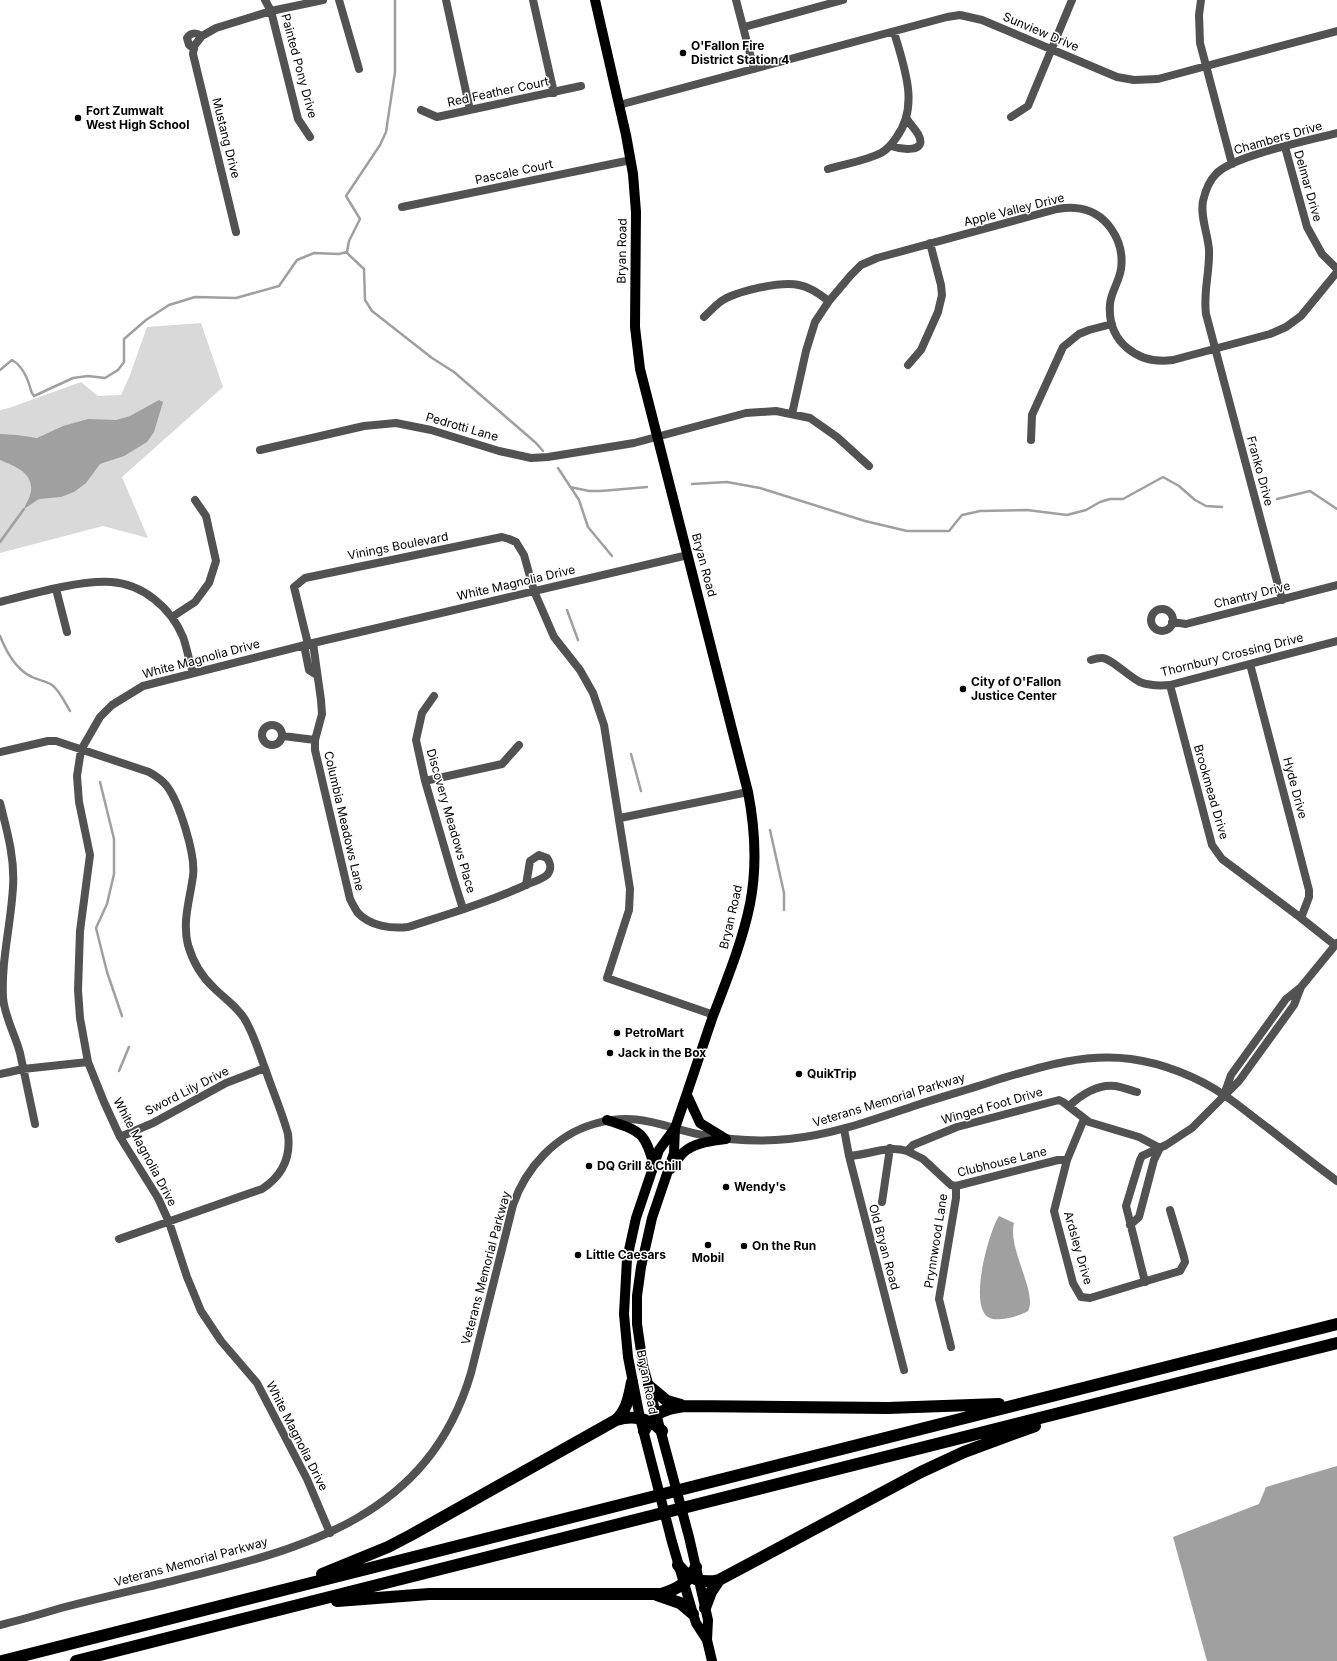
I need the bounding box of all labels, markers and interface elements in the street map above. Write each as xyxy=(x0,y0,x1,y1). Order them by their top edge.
street label: Sunview Drive xyxy=(1001,9,1081,54)
street label: Painted Pony Drive xyxy=(278,12,321,120)
place label: O'Fallon Fire District Station 4 xyxy=(691,38,789,67)
marker: O'Fallon Fire District Station 4 xyxy=(678,48,688,58)
street label: Red Feather Court xyxy=(446,73,550,110)
street label: Mustang Drive xyxy=(209,96,244,180)
place label: Fort Zumwalt West High School xyxy=(86,103,189,132)
marker: Fort Zumwalt West High School xyxy=(73,113,83,123)
street label: Chambers Drive xyxy=(1232,118,1324,157)
street label: Delmar Drive xyxy=(1291,148,1326,223)
street label: Pascale Court xyxy=(473,156,554,187)
street label: Apple Valley Drive xyxy=(962,190,1066,229)
street label: Bryan Road xyxy=(613,218,630,284)
street label: Pedrotti Lane xyxy=(424,409,500,444)
street label: Franko Drive xyxy=(1244,434,1277,507)
street label: Vinings Boulevard xyxy=(346,528,450,563)
street label: Bryan Road xyxy=(689,531,720,598)
street label: White Magnolia Drive xyxy=(455,562,576,603)
street label: Chantry Drive xyxy=(1212,578,1292,611)
street label: Thornbury Crossing Drive xyxy=(1159,630,1305,680)
street label: White Magnolia Drive xyxy=(141,636,261,681)
place label: City of O'Fallon Justice Center xyxy=(971,674,1061,703)
marker: City of O'Fallon Justice Center xyxy=(958,684,968,694)
street label: Brookmead Drive xyxy=(1191,743,1232,841)
street label: Discovery Meadows Place xyxy=(424,747,479,895)
street label: Columbia Meadows Lane xyxy=(321,750,368,892)
street label: Hyde Drive xyxy=(1280,756,1311,820)
street label: Bryan Road xyxy=(716,883,745,950)
place label: PetroMart xyxy=(625,1025,684,1040)
marker: PetroMart xyxy=(612,1028,622,1038)
place label: Jack in the Box xyxy=(618,1045,706,1060)
marker: Jack in the Box xyxy=(605,1048,615,1058)
street label: Sword Lily Drive xyxy=(142,1063,231,1118)
place label: QuikTrip xyxy=(807,1066,857,1081)
marker: QuikTrip xyxy=(794,1069,804,1079)
street label: Veterans Memorial Parkway xyxy=(811,1069,967,1130)
street label: Winged Foot Drive xyxy=(939,1084,1044,1127)
street label: White Magnolia Drive xyxy=(110,1095,180,1209)
street label: Clubhouse Lane xyxy=(956,1143,1048,1180)
place label: DQ Grill & Chill xyxy=(597,1158,681,1173)
marker: DQ Grill & Chill xyxy=(584,1161,594,1171)
place label: Wendy's xyxy=(734,1179,786,1194)
marker: Wendy's xyxy=(721,1182,731,1192)
street label: Veterans Memorial Parkway xyxy=(458,1189,513,1346)
street label: Prynnwood Lane xyxy=(921,1193,950,1289)
street label: Old Bryan Road xyxy=(866,1202,903,1291)
street label: Ardsley Drive xyxy=(1061,1209,1096,1286)
place label: On the Run xyxy=(752,1238,816,1253)
marker: Mobil xyxy=(703,1240,713,1250)
marker: On the Run xyxy=(739,1241,749,1251)
place label: Little Caesars xyxy=(586,1247,666,1262)
marker: Little Caesars xyxy=(573,1250,583,1260)
place label: Mobil xyxy=(692,1250,724,1265)
street label: Bryan Road xyxy=(634,1348,661,1415)
street label: White Magnolia Drive xyxy=(263,1378,332,1493)
street label: Veterans Memorial Parkway xyxy=(112,1534,270,1589)

